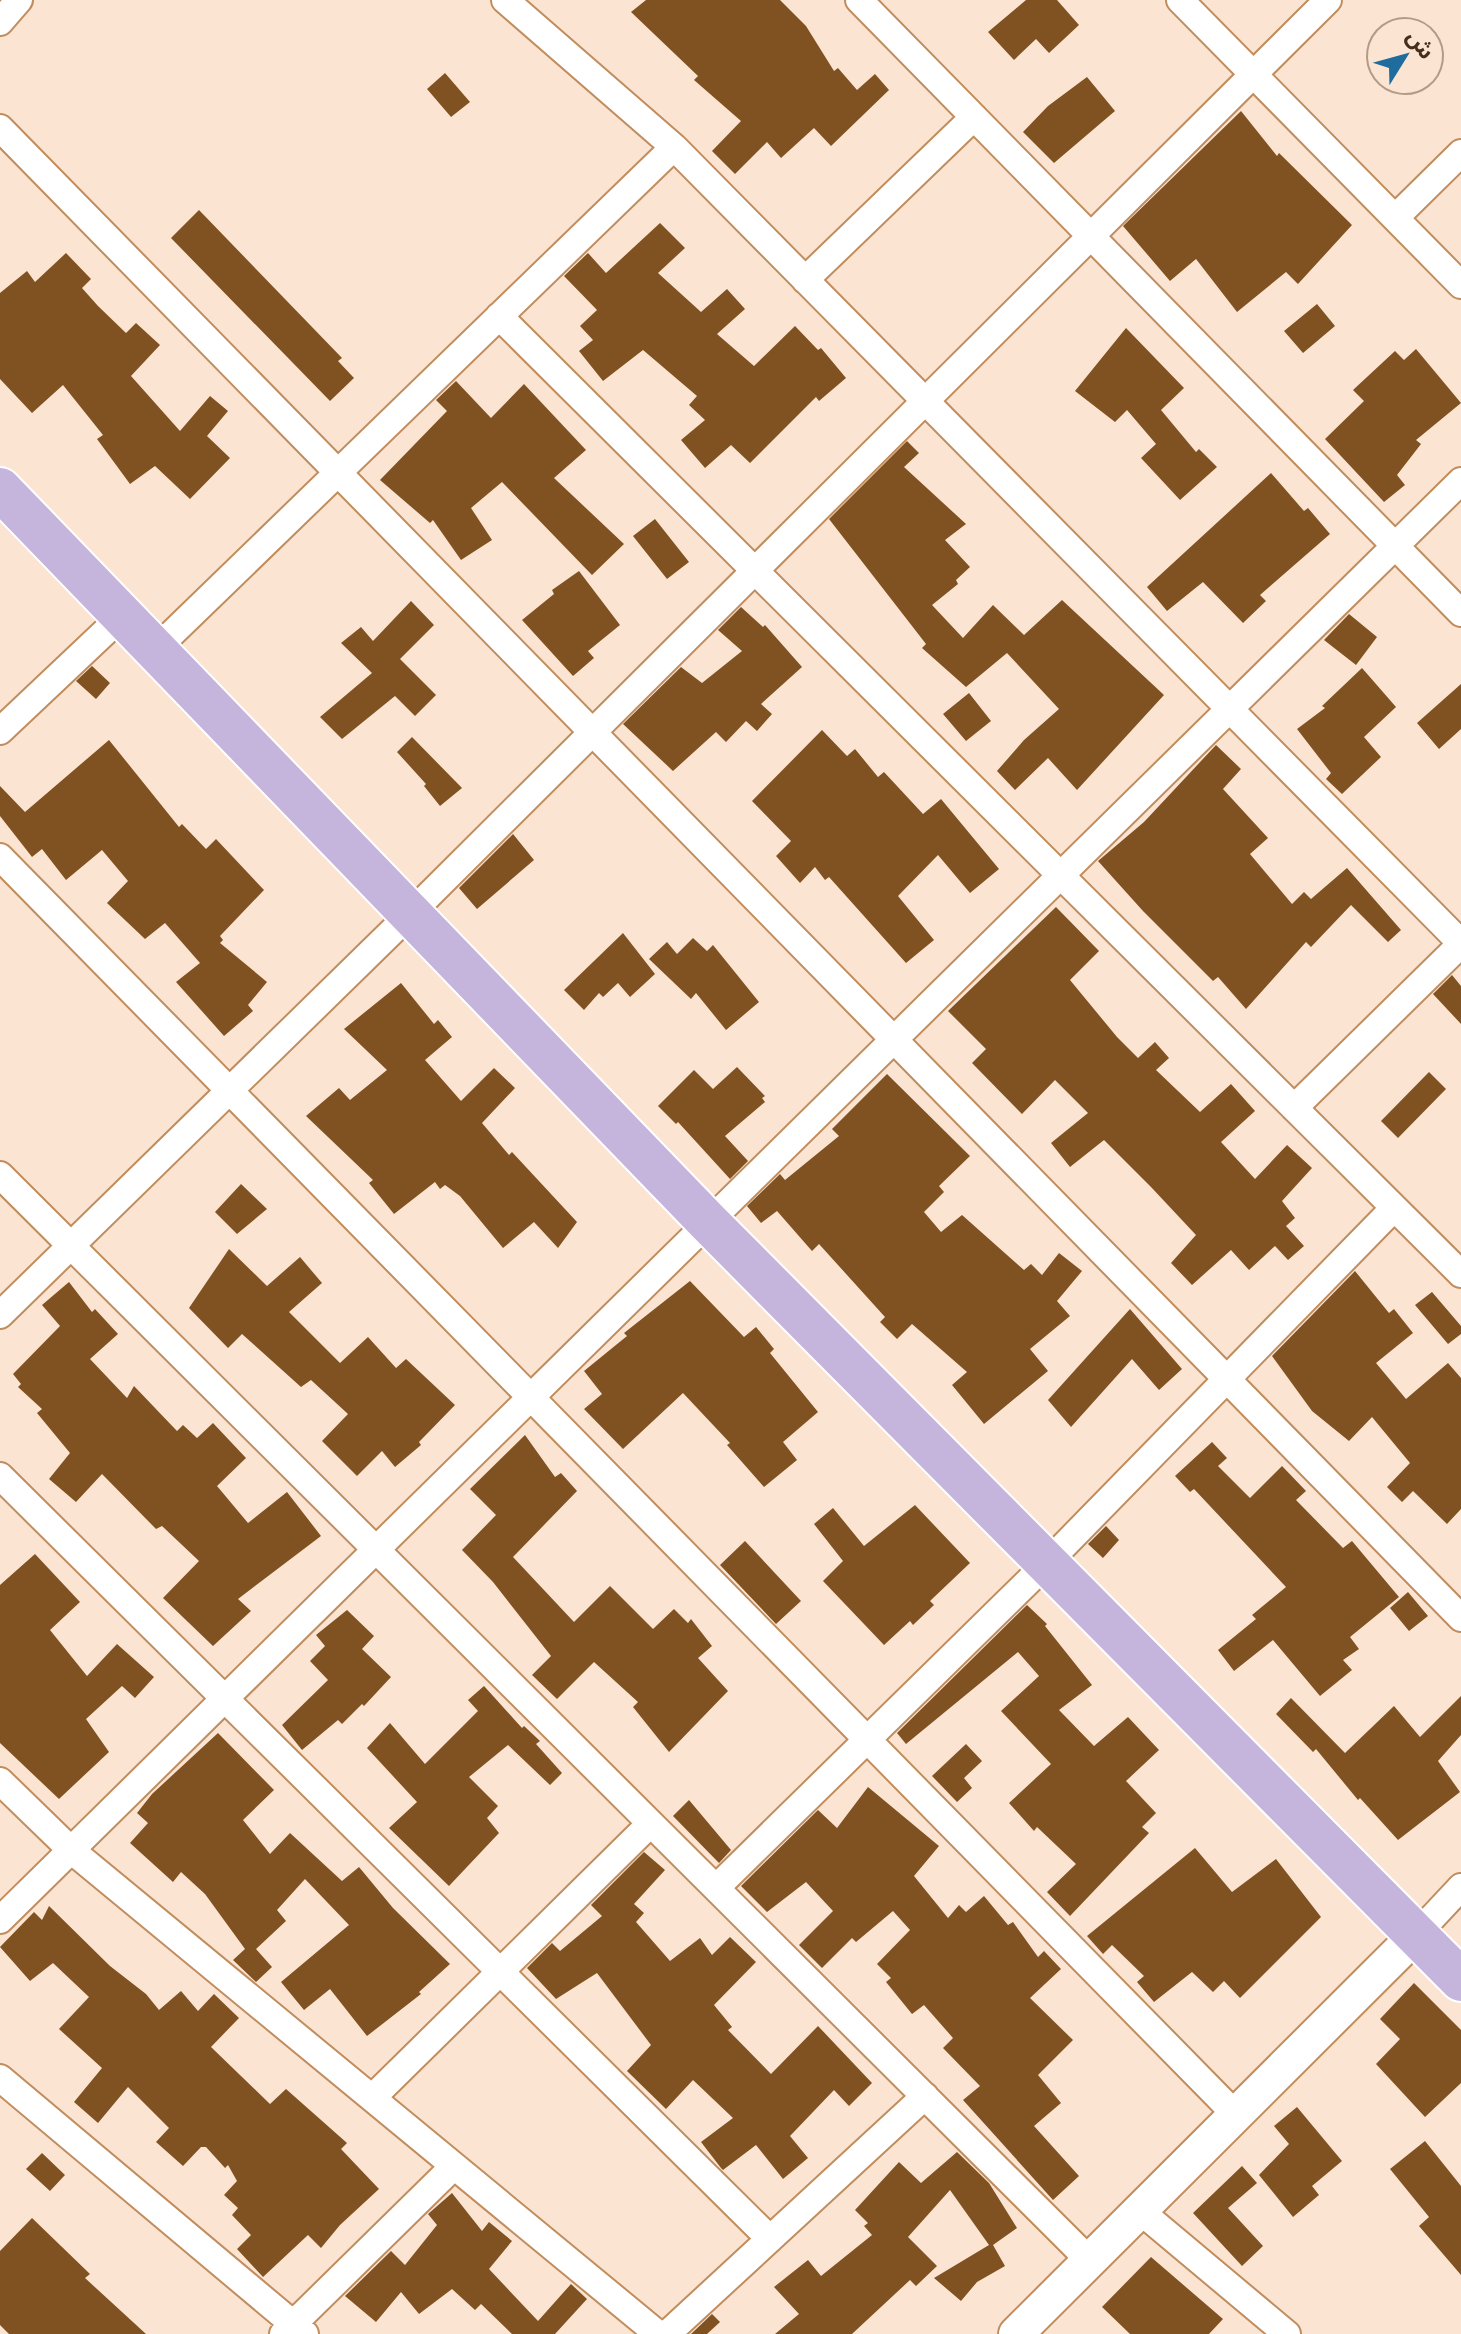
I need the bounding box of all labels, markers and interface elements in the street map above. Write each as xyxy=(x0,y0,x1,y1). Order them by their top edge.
north arrow xyxy=(1365,16,1445,96)
text: ش xyxy=(1398,22,1444,66)

